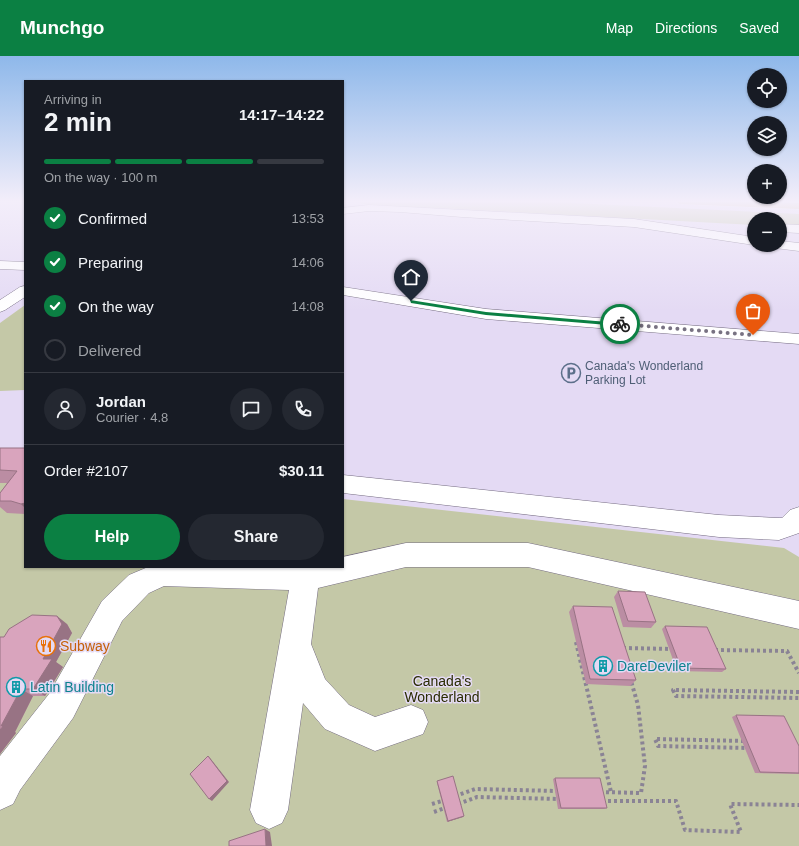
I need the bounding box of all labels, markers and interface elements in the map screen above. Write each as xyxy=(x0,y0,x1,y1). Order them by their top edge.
text: Munchgo xyxy=(20,17,104,38)
text: Map xyxy=(606,20,633,36)
text: Directions xyxy=(655,20,717,36)
text: Saved xyxy=(739,20,779,36)
map controls xyxy=(747,68,787,252)
button: locate xyxy=(747,68,787,108)
text: Arriving in xyxy=(44,92,102,107)
text: 14:17–14:22 xyxy=(239,106,324,123)
text: 2 min xyxy=(44,107,112,137)
button: layers xyxy=(747,116,787,156)
button: + xyxy=(747,164,787,204)
text: On the way · 100 m xyxy=(44,170,157,185)
icon: check xyxy=(44,207,66,229)
text: Confirmed xyxy=(78,210,147,227)
text: 13:53 xyxy=(291,211,324,226)
button: − xyxy=(747,212,787,252)
icon: check xyxy=(44,251,66,273)
text: Preparing xyxy=(78,254,143,271)
text: 14:06 xyxy=(291,255,324,270)
pin xyxy=(394,260,428,301)
icon: home xyxy=(400,266,422,288)
pin xyxy=(736,294,770,335)
icon: check xyxy=(44,295,66,317)
text: On the way xyxy=(78,298,154,315)
text: 14:08 xyxy=(291,299,324,314)
icon: bag xyxy=(742,300,764,322)
courier xyxy=(600,304,640,344)
icon: bike xyxy=(609,313,631,335)
text: Delivered xyxy=(78,342,141,359)
place label: Canada's Wonderland Parking Lot xyxy=(585,359,703,387)
parking icon: Canada's Wonderland Parking Lot xyxy=(560,362,582,384)
button: person xyxy=(44,388,86,430)
button: chat xyxy=(230,388,272,430)
button: phone xyxy=(282,388,324,430)
text: Jordan xyxy=(96,393,146,410)
text: Courier · 4.8 xyxy=(96,410,168,425)
text: Order #2107 xyxy=(44,462,128,479)
text: $30.11 xyxy=(279,462,324,479)
button: Help xyxy=(44,514,180,560)
button: Share xyxy=(188,514,324,560)
restaurant icon: Subway xyxy=(35,635,57,657)
place label: Subway xyxy=(60,638,110,654)
building icon: DareDeviler xyxy=(592,655,614,677)
place label: DareDeviler xyxy=(617,658,691,674)
park label: Canada's Wonderland xyxy=(404,673,480,705)
building icon: Latin Building xyxy=(5,676,27,698)
place label: Latin Building xyxy=(30,679,114,695)

